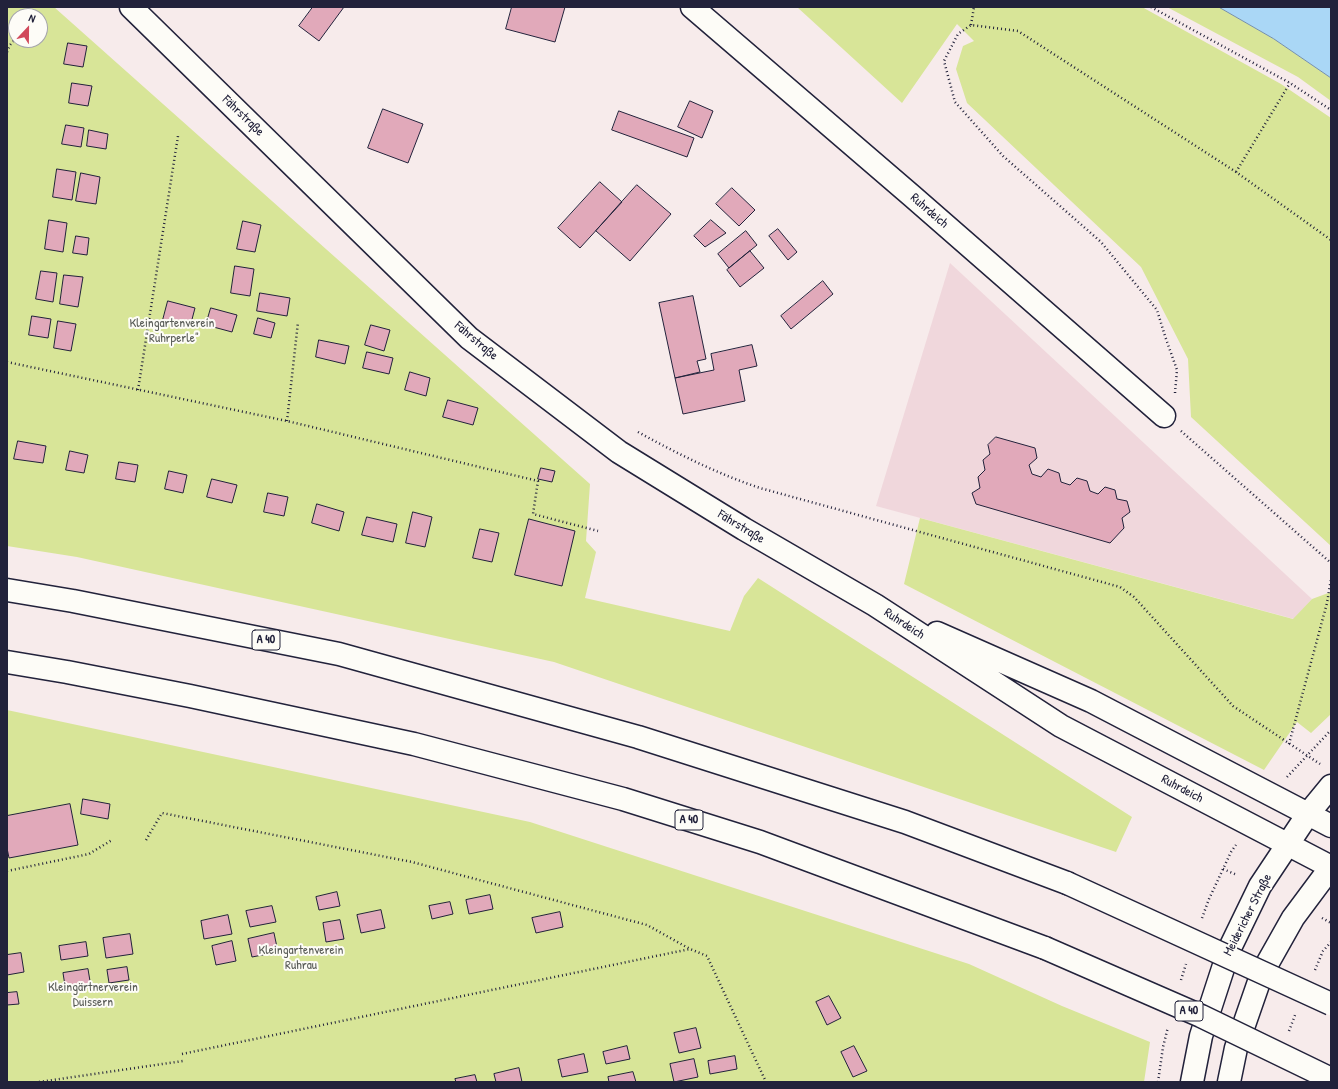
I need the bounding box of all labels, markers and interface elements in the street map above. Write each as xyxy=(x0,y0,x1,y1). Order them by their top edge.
north arrow xyxy=(8,8,48,48)
text: N xyxy=(27,10,37,25)
street label: Fährstraße xyxy=(219,92,267,140)
street label: Ruhrdeich xyxy=(907,190,951,232)
park label: Kleingartenverein "Ruhrperle" xyxy=(130,316,214,347)
street label: Fährstraße xyxy=(451,318,501,364)
street label: Fährstraße xyxy=(715,507,767,547)
street label: Ruhrdeich xyxy=(881,605,927,643)
road number: A 40 xyxy=(252,630,280,650)
street label: Ruhrdeich xyxy=(1158,771,1206,807)
road number: A 40 xyxy=(675,810,703,830)
street label: Meidericher Straße xyxy=(1221,871,1275,959)
park label: Kleingartenverein Ruhrau xyxy=(259,943,343,974)
park label: Kleingärtnerverein Duissern xyxy=(48,980,138,1011)
road number: A 40 xyxy=(1175,1001,1203,1021)

